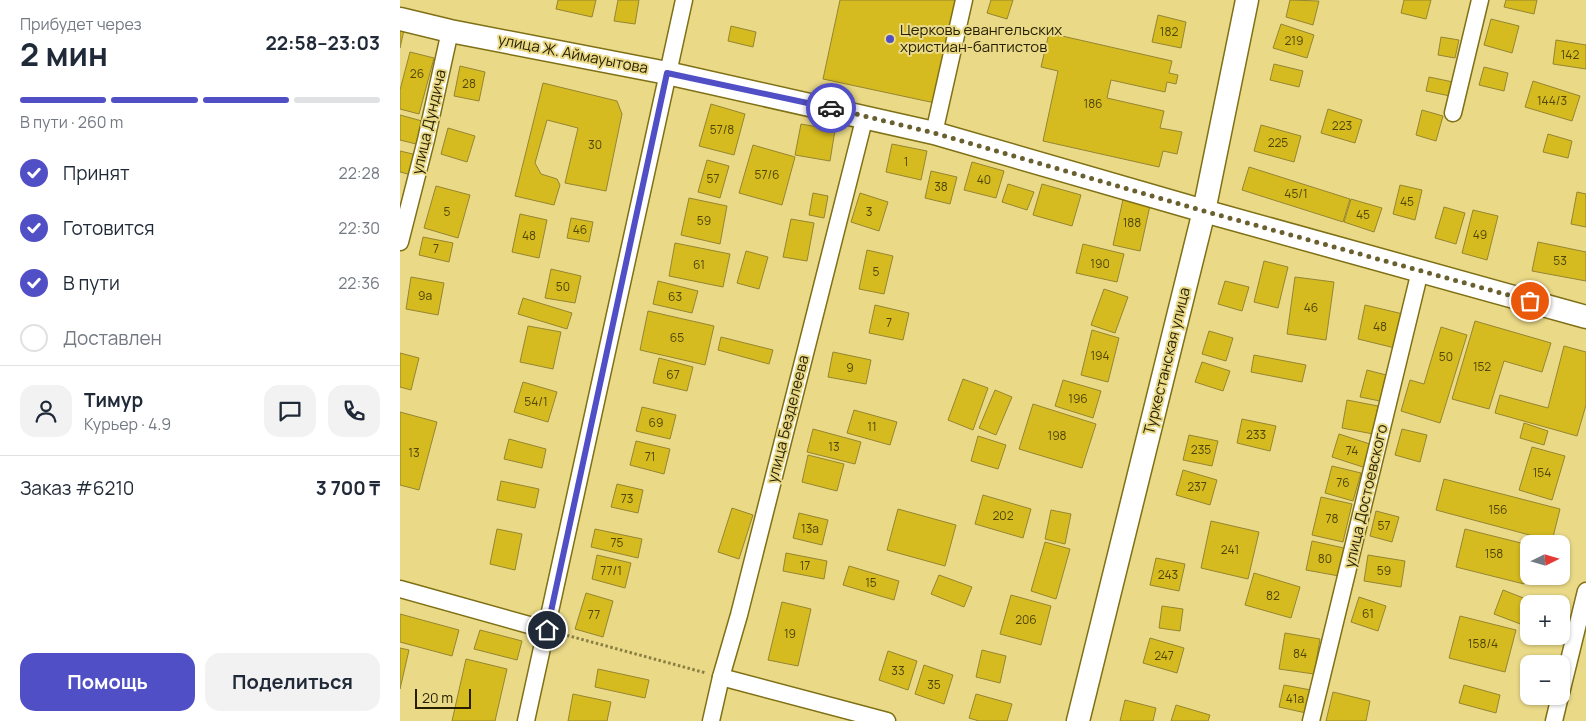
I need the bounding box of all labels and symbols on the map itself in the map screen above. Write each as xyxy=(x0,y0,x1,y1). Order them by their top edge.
place label: Церковь евангельских христиан-баптистов xyxy=(900,19,1062,57)
house number: 182 xyxy=(1160,23,1178,40)
street label: улица Ж. Аймауытова xyxy=(496,29,650,78)
house number: 219 xyxy=(1285,32,1303,49)
marker: Церковь евангельских христиан-баптистов xyxy=(884,33,896,45)
house number: 142 xyxy=(1561,46,1579,63)
house number: 26 xyxy=(410,65,424,82)
street label: улица Дундича xyxy=(406,67,451,176)
house number: 28 xyxy=(462,75,476,92)
courier xyxy=(806,83,856,133)
house number: 144/3 xyxy=(1537,92,1567,109)
house number: 186 xyxy=(1083,95,1103,112)
house number: 223 xyxy=(1332,117,1352,134)
house number: 57/8 xyxy=(710,121,734,138)
house number: 225 xyxy=(1268,134,1288,151)
house number: 30 xyxy=(588,136,602,153)
house number: 1 xyxy=(904,153,908,170)
house number: 57/6 xyxy=(754,166,780,183)
house number: 57 xyxy=(707,170,719,187)
house number: 40 xyxy=(977,171,991,188)
house number: 38 xyxy=(934,178,948,195)
house number: 45/1 xyxy=(1284,185,1308,202)
house number: 45 xyxy=(1400,193,1414,210)
house number: 5 xyxy=(444,203,451,220)
house number: 3 xyxy=(866,203,872,220)
house number: 45 xyxy=(1356,206,1370,223)
house number: 59 xyxy=(697,212,711,229)
house number: 188 xyxy=(1123,214,1141,231)
house number: 46 xyxy=(573,221,587,238)
house number: 49 xyxy=(1473,226,1487,243)
house number: 48 xyxy=(522,227,536,244)
house number: 7 xyxy=(433,240,439,257)
house number: 53 xyxy=(1553,252,1567,269)
house number: 190 xyxy=(1090,255,1110,272)
house number: 61 xyxy=(693,256,705,273)
house number: 5 xyxy=(873,263,880,280)
house number: 50 xyxy=(556,278,570,295)
pin xyxy=(1509,280,1551,322)
street label: Туркестанская улица xyxy=(1138,285,1195,437)
house number: 9а xyxy=(418,287,432,304)
house number: 63 xyxy=(668,288,682,305)
house number: 46 xyxy=(1304,299,1318,316)
house number: 7 xyxy=(886,314,892,331)
house number: 48 xyxy=(1373,318,1387,335)
house number: 65 xyxy=(670,329,684,346)
house number: 194 xyxy=(1090,347,1110,364)
house number: 50 xyxy=(1439,348,1453,365)
street label: улица Безделеева xyxy=(762,353,814,485)
house number: 152 xyxy=(1473,358,1491,375)
house number: 9 xyxy=(846,359,854,376)
house number: 67 xyxy=(666,366,680,383)
house number: 196 xyxy=(1068,390,1088,407)
house number: 54/1 xyxy=(524,393,548,410)
house number: 69 xyxy=(649,414,663,431)
house number: 11 xyxy=(867,418,877,435)
street label: улица Достоевского xyxy=(1339,422,1392,570)
house number: 233 xyxy=(1246,426,1266,443)
house number: 198 xyxy=(1047,427,1067,444)
house number: 13 xyxy=(828,438,840,455)
house number: 235 xyxy=(1191,441,1211,458)
house number: 74 xyxy=(1346,442,1358,459)
house number: 13 xyxy=(408,444,420,461)
house number: 71 xyxy=(645,448,655,465)
house number: 154 xyxy=(1533,464,1551,481)
house number: 76 xyxy=(1336,474,1350,491)
house number: 237 xyxy=(1187,478,1207,495)
house number: 73 xyxy=(621,490,633,507)
house number: 156 xyxy=(1488,501,1508,518)
house number: 202 xyxy=(992,507,1014,524)
house number: 78 xyxy=(1326,510,1339,527)
house number: 57 xyxy=(1378,517,1390,534)
house number: 13а xyxy=(801,520,819,537)
house number: 75 xyxy=(611,534,624,551)
north arrow xyxy=(1520,535,1570,585)
house number: 241 xyxy=(1221,541,1239,558)
house number: 158 xyxy=(1485,545,1503,562)
house number: 80 xyxy=(1318,550,1332,567)
house number: 17 xyxy=(800,557,810,574)
house number: 77/1 xyxy=(600,562,622,579)
house number: 59 xyxy=(1377,562,1391,579)
house number: 243 xyxy=(1158,566,1178,583)
house number: 15 xyxy=(865,574,877,591)
house number: 82 xyxy=(1266,587,1280,604)
house number: 61 xyxy=(1362,605,1374,622)
house number: 77 xyxy=(588,606,600,623)
pin xyxy=(526,609,568,651)
house number: 206 xyxy=(1015,611,1037,628)
house number: 19 xyxy=(784,625,796,642)
house number: 158/4 xyxy=(1468,635,1498,652)
house number: 84 xyxy=(1293,645,1307,662)
house number: 247 xyxy=(1154,647,1174,664)
house number: 33 xyxy=(891,662,905,679)
house number: 35 xyxy=(927,676,941,693)
scale bar xyxy=(415,686,471,709)
house number: 41а xyxy=(1286,690,1304,707)

